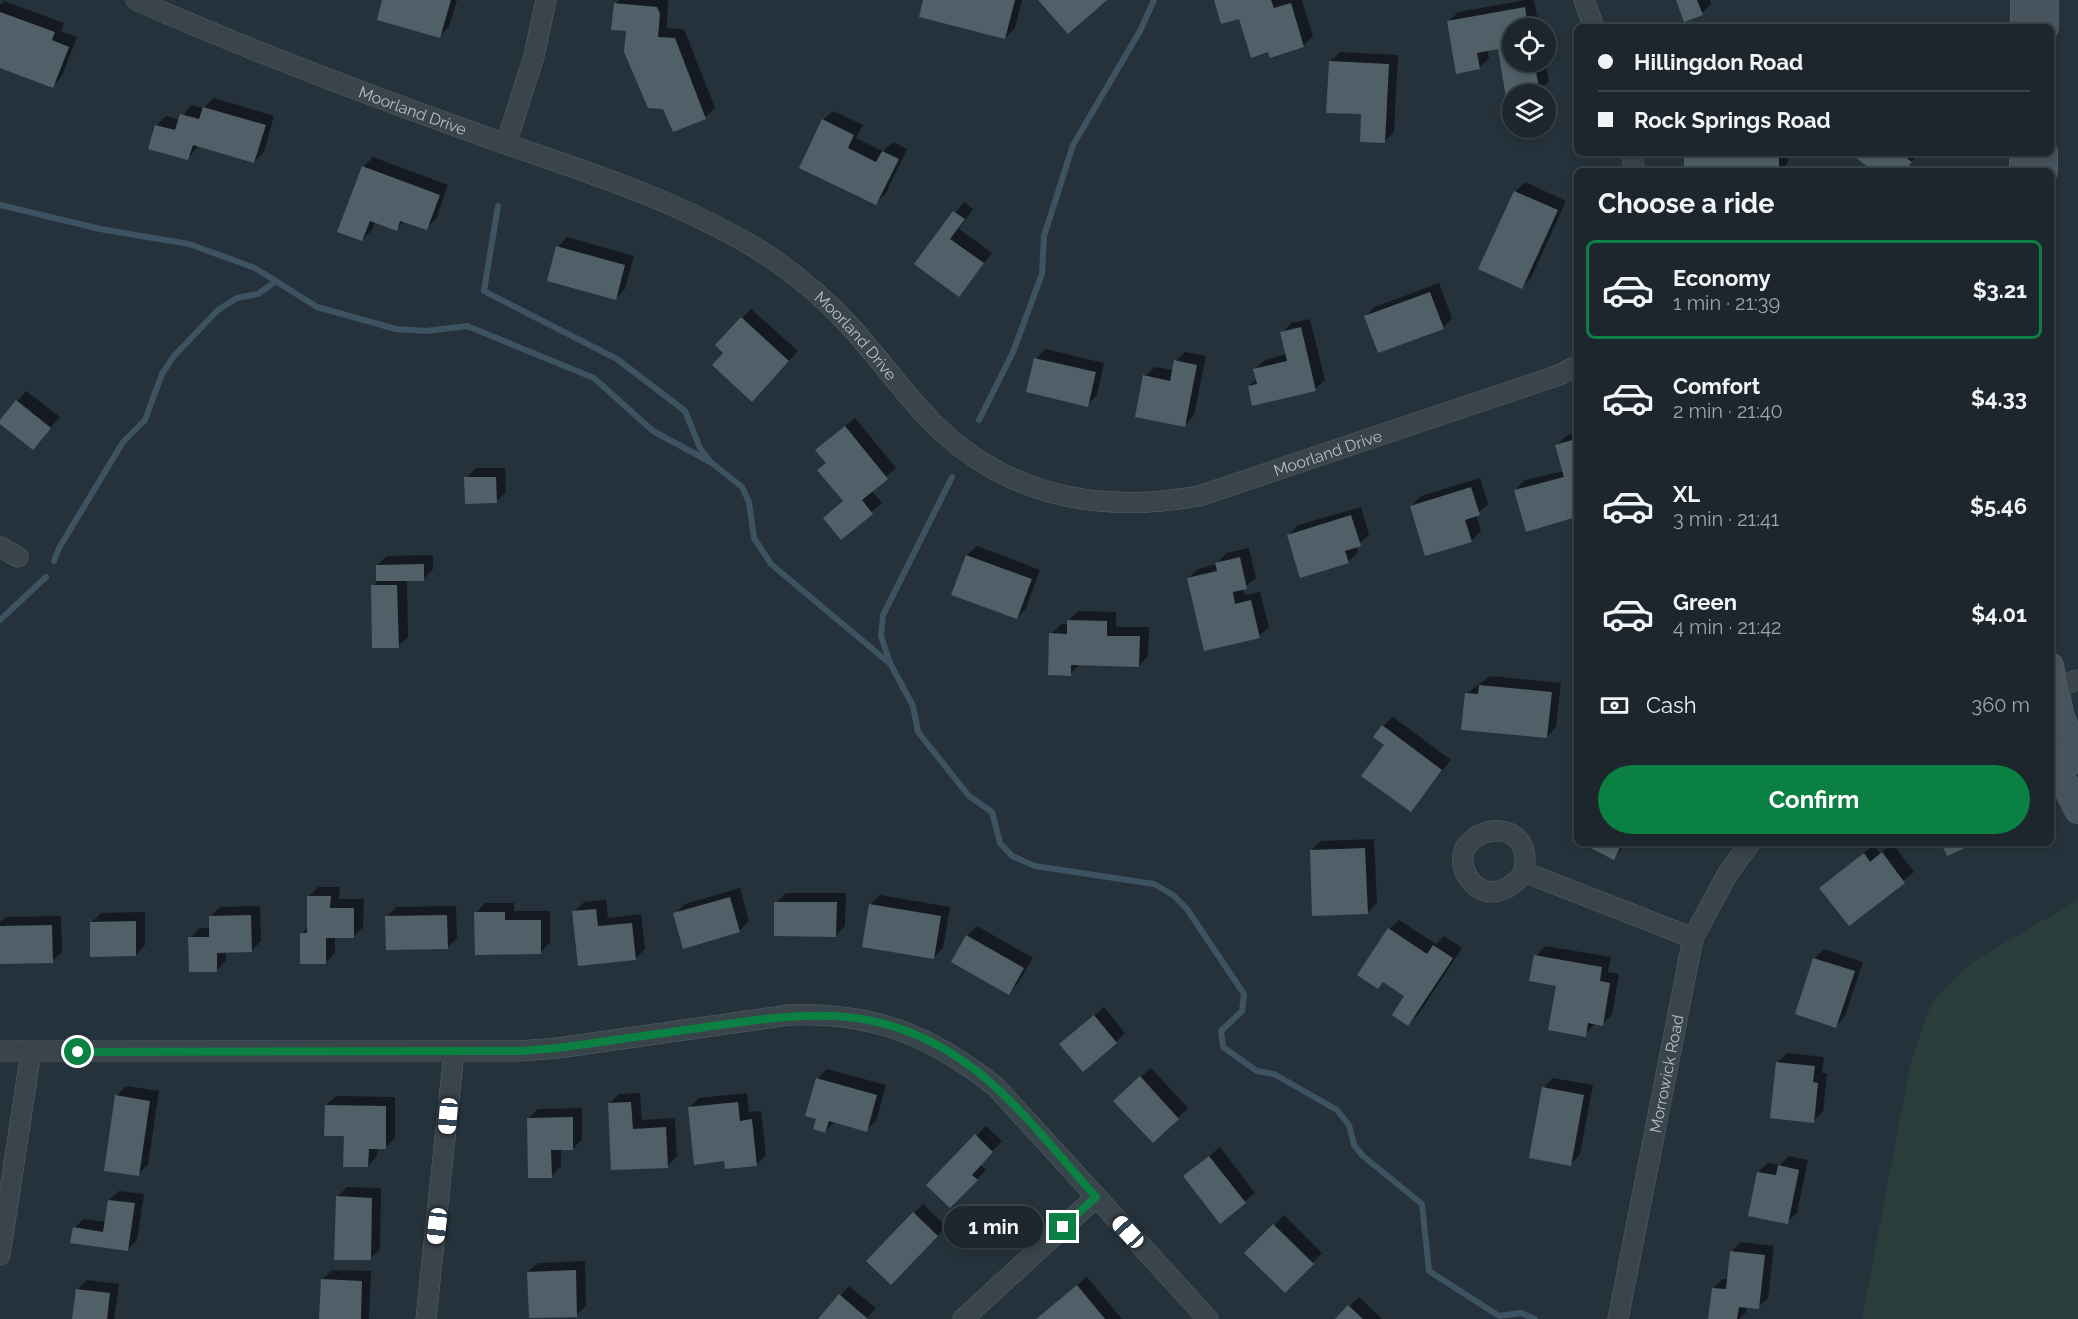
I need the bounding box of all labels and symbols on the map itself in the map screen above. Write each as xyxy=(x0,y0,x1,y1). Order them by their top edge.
street label: Moorland Drive xyxy=(356,82,469,139)
street label: Moorland Drive xyxy=(811,288,901,384)
street label: Moorland Drive xyxy=(1271,426,1385,480)
street label: Morrowick Road xyxy=(1646,1013,1688,1134)
route start xyxy=(64,1038,91,1065)
car xyxy=(437,1097,459,1135)
callout: 1 min xyxy=(943,1206,1042,1248)
car xyxy=(426,1207,448,1245)
route end xyxy=(1049,1213,1076,1240)
car xyxy=(1109,1213,1147,1251)

